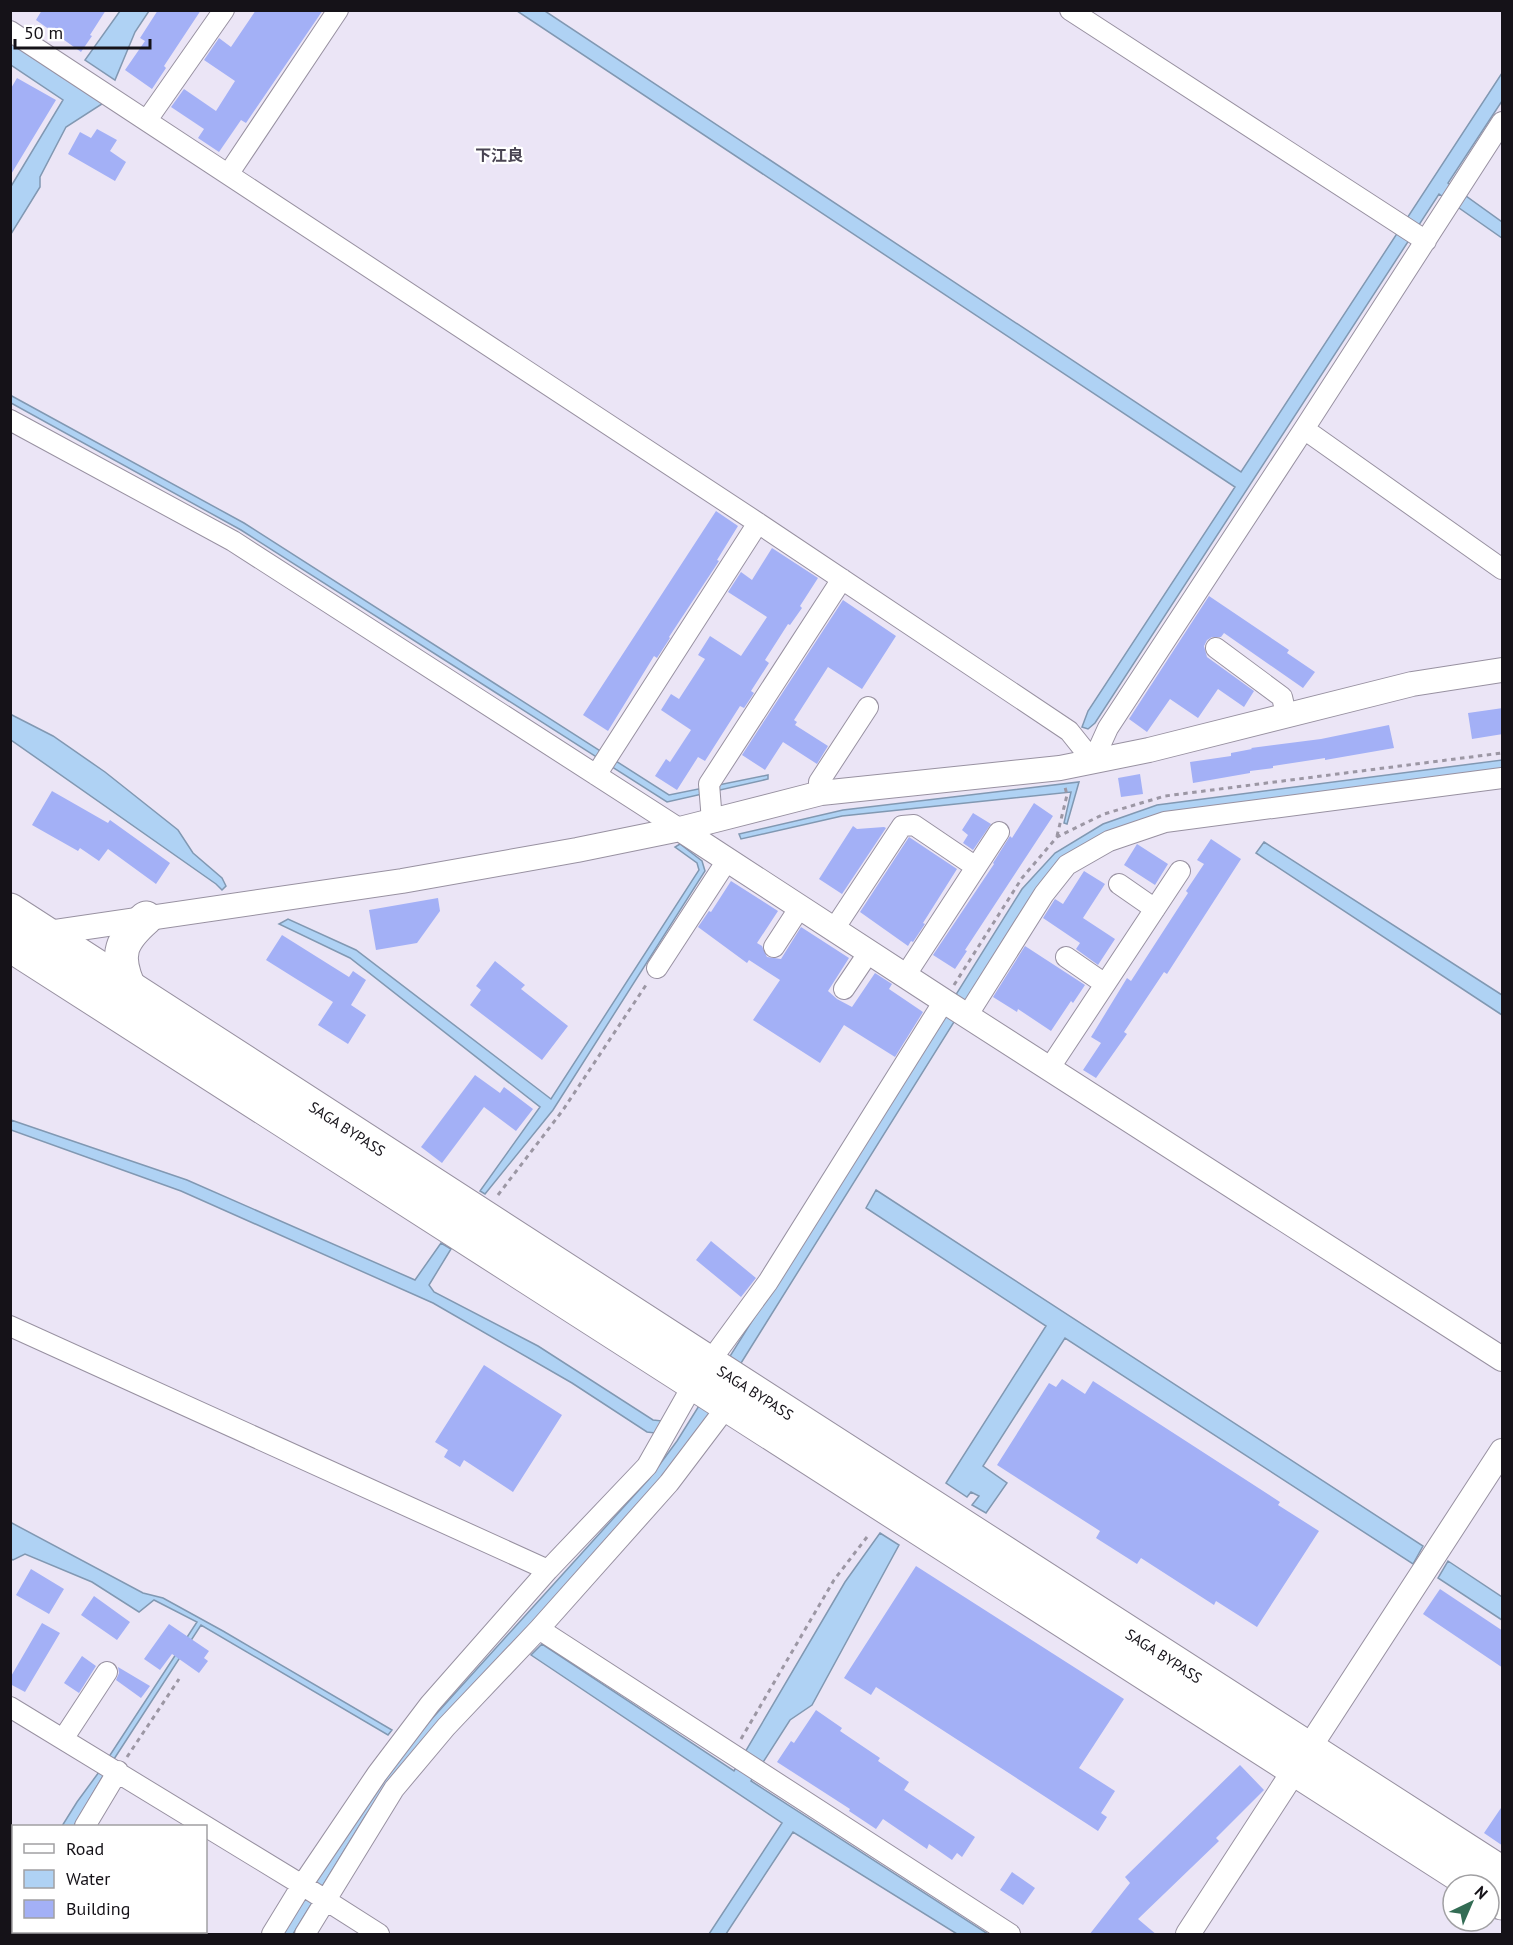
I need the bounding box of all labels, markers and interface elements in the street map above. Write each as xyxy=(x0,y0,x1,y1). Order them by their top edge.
scale bar xyxy=(15,12,150,50)
text: 50 m xyxy=(24,21,63,44)
district label: 下江良 xyxy=(475,145,523,165)
street label: SAGA BYPASS xyxy=(306,1097,389,1160)
street label: SAGA BYPASS xyxy=(714,1361,797,1424)
street label: SAGA BYPASS xyxy=(1122,1624,1206,1687)
legend xyxy=(12,1825,207,1933)
text: Road xyxy=(66,1837,104,1860)
text: Water xyxy=(66,1867,110,1890)
north arrow xyxy=(1441,1873,1501,1933)
text: N xyxy=(1471,1881,1492,1903)
text: Building xyxy=(66,1897,130,1920)

